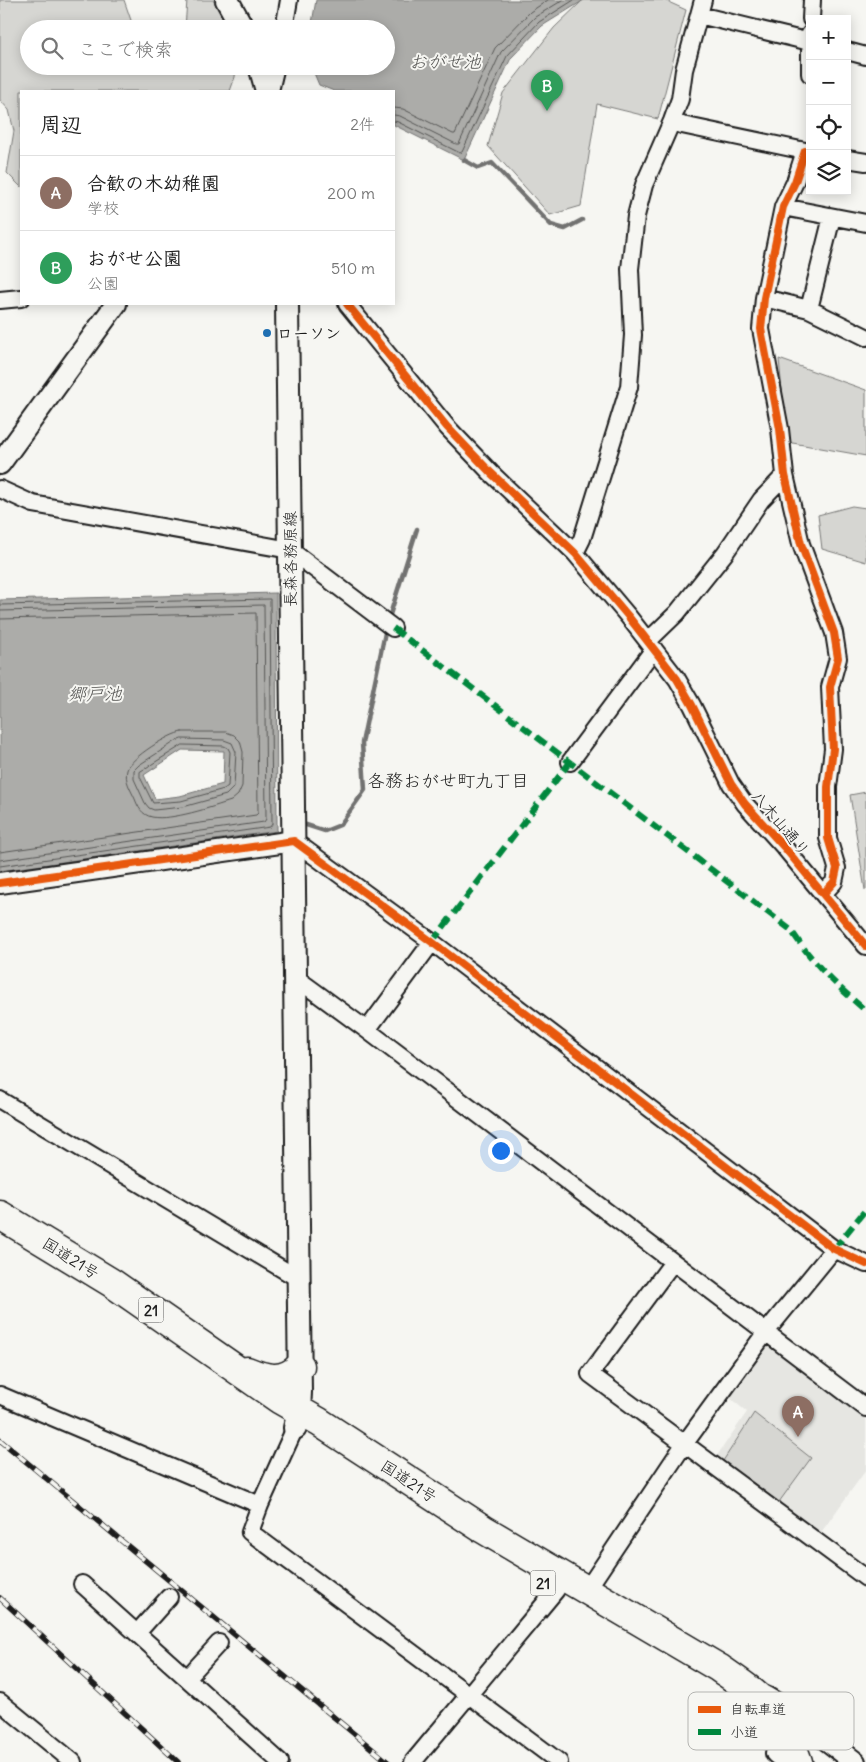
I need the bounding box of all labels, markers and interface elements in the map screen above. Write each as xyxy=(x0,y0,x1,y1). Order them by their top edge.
map controls xyxy=(806,15,851,195)
button: + xyxy=(806,15,851,60)
search box xyxy=(20,20,395,75)
icon: search xyxy=(38,34,66,62)
text: ここで検索 xyxy=(78,37,173,61)
water label: おがせ池 xyxy=(409,50,482,73)
button: − xyxy=(806,60,851,105)
pin: B xyxy=(531,70,563,111)
button: locate xyxy=(806,105,851,150)
text: 周辺 xyxy=(40,111,82,138)
text: 2件 xyxy=(350,114,375,134)
button: layers xyxy=(806,150,851,195)
text: 合歓の木幼稚園 xyxy=(87,171,220,195)
text: A xyxy=(51,183,61,203)
text: 200 m xyxy=(327,183,375,203)
text: 学校 xyxy=(87,198,119,218)
text: おがせ公園 xyxy=(87,246,182,270)
text: B xyxy=(51,258,61,278)
text: 510 m xyxy=(331,258,375,278)
text: 公園 xyxy=(87,273,119,293)
place label: ローソン xyxy=(277,323,341,343)
marker: ローソン xyxy=(261,327,273,339)
street label: 長森各務原線 xyxy=(280,511,300,607)
water label: 郷戸池 xyxy=(68,682,123,705)
district label: 各務おがせ町九丁目 xyxy=(367,769,529,792)
street label: 八木山通り xyxy=(748,786,814,860)
your location xyxy=(488,1138,514,1164)
street label: 国道21号 xyxy=(39,1233,103,1283)
road number: 21 xyxy=(138,1298,164,1322)
pin: A xyxy=(782,1396,814,1437)
street label: 国道21号 xyxy=(377,1455,441,1507)
road number: 21 xyxy=(530,1570,556,1596)
legend xyxy=(688,1692,854,1750)
text: 自転車道 xyxy=(730,1700,786,1718)
text: 小道 xyxy=(730,1723,758,1741)

